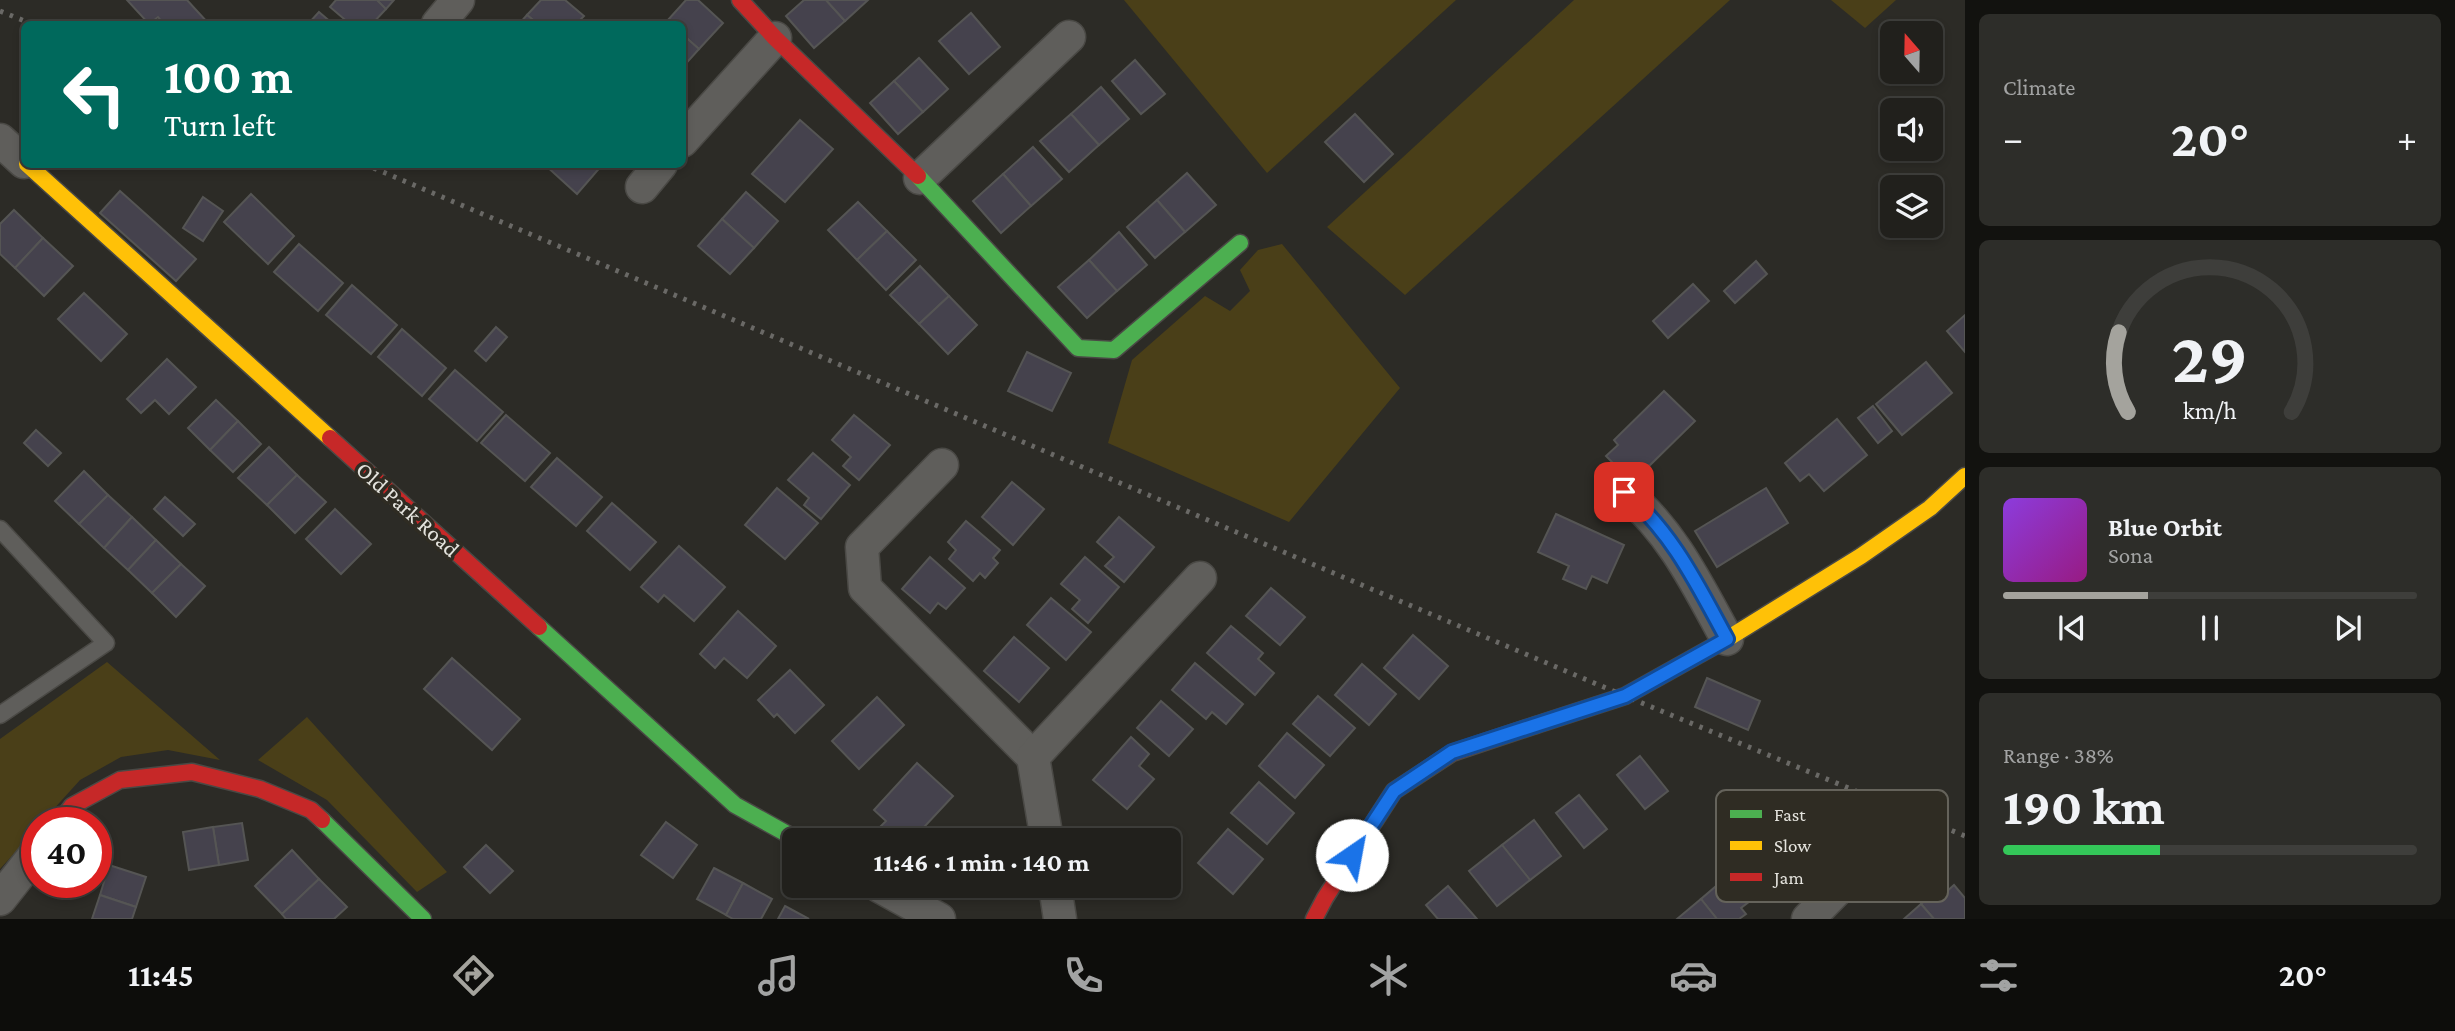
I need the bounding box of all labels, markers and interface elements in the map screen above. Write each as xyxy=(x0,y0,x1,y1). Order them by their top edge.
north arrow xyxy=(1880,21,1942,84)
map controls xyxy=(1880,21,1943,238)
icon: left xyxy=(49,49,140,140)
text: 100 m xyxy=(164,49,293,104)
text: Climate xyxy=(2003,74,2075,100)
button: sound xyxy=(1880,98,1943,161)
text: Turn left xyxy=(164,107,275,143)
text: 20° xyxy=(2171,109,2249,167)
text: − xyxy=(2003,117,2023,159)
text: + xyxy=(2397,117,2417,159)
button: layers xyxy=(1880,175,1943,238)
text: 29 xyxy=(2172,318,2248,399)
text: km/h xyxy=(2183,397,2237,424)
street label: Old Park Road xyxy=(351,456,465,562)
pin xyxy=(1594,462,1654,522)
icon: arrive xyxy=(1605,473,1643,511)
text: Blue Orbit xyxy=(2108,513,2222,542)
text: Sona xyxy=(2108,542,2153,568)
icon: previous xyxy=(2053,609,2091,647)
icon: pause xyxy=(2191,609,2229,647)
icon: next xyxy=(2329,609,2367,647)
text: Range · 38% xyxy=(2003,742,2114,768)
text: 190 km xyxy=(2003,777,2165,835)
legend xyxy=(1716,790,1948,902)
text: Fast xyxy=(1774,804,1806,825)
speed limit sign: 40 xyxy=(21,807,112,898)
position arrow xyxy=(1315,818,1389,892)
text: Slow xyxy=(1774,835,1811,856)
text: 11:46 · 1 min · 140 m xyxy=(874,848,1089,877)
text: Jam xyxy=(1772,867,1804,888)
icon: directions xyxy=(449,951,498,1000)
icon: music xyxy=(754,951,803,1000)
icon: phone xyxy=(1059,951,1108,1000)
icon: climate xyxy=(1364,951,1413,1000)
icon: car xyxy=(1669,951,1718,1000)
icon: filters xyxy=(1974,951,2023,1000)
text: 11:45 xyxy=(128,957,194,993)
text: 20° xyxy=(2279,957,2327,993)

